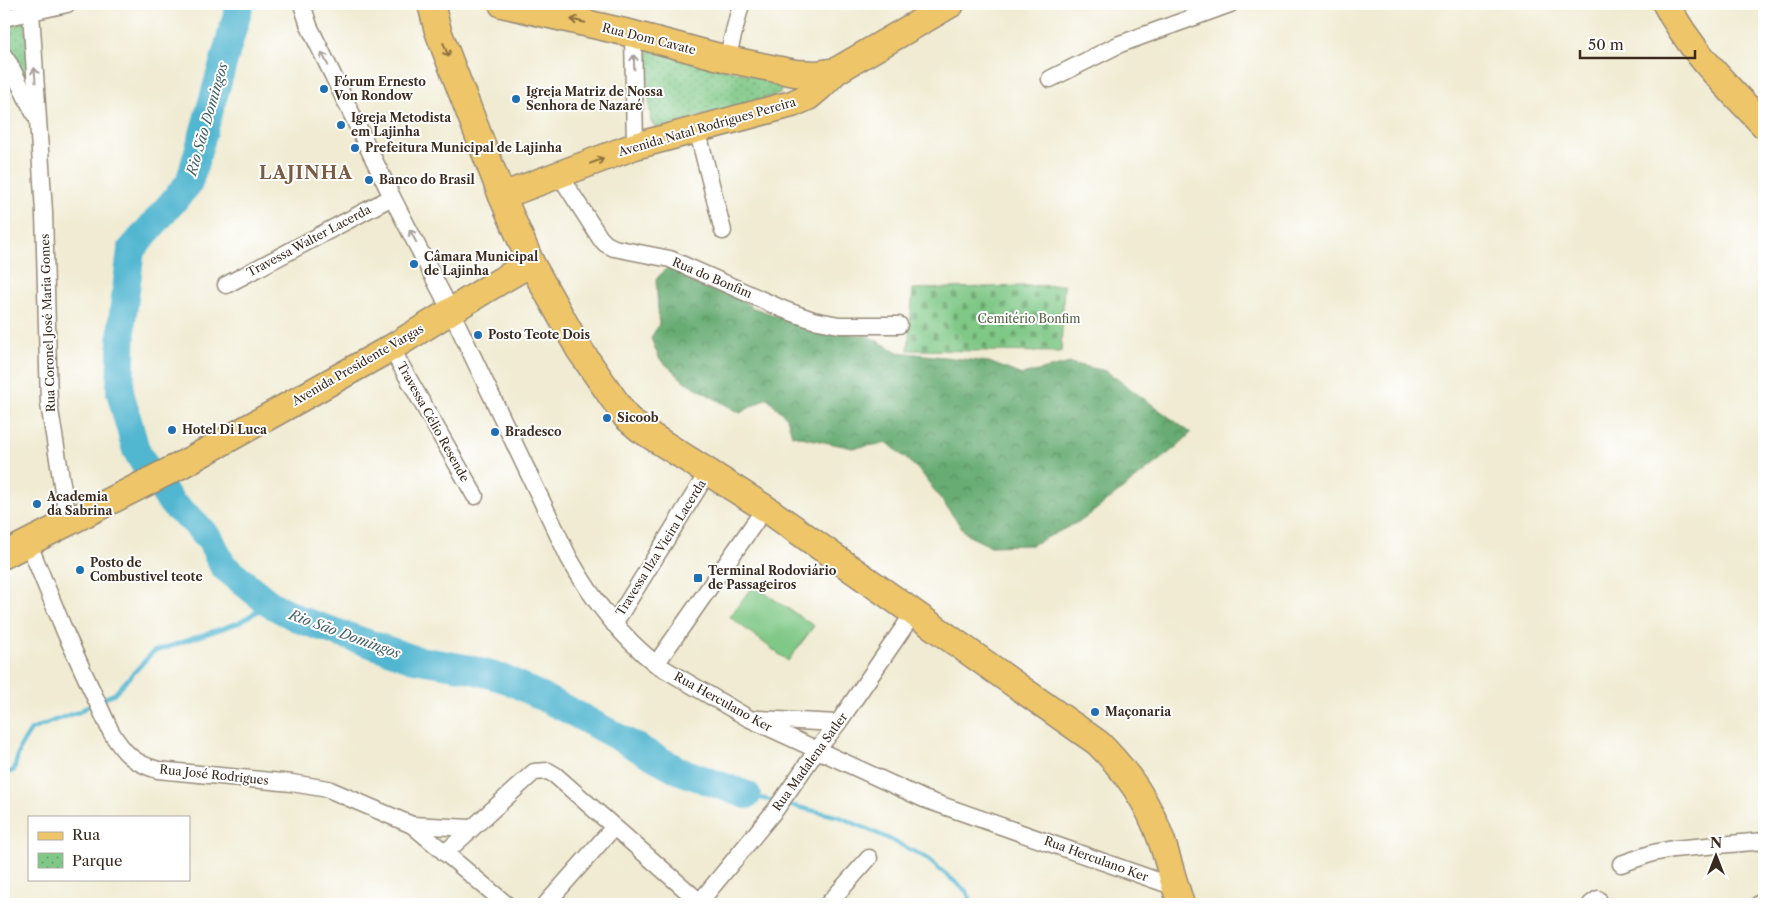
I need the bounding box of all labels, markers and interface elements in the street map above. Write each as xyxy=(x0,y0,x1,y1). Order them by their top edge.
one-way arrow xyxy=(570,16,586,25)
street label: Rua Dom Cavate xyxy=(601,20,698,57)
scale bar xyxy=(1580,28,1696,60)
text: 50 m xyxy=(1588,35,1624,54)
one-way arrow xyxy=(442,42,451,57)
one-way arrow xyxy=(320,52,329,67)
one-way arrow xyxy=(630,54,639,70)
water label: Rio São Domingos xyxy=(182,60,232,179)
one-way arrow xyxy=(31,67,40,83)
place label: Fórum Ernesto Von Rondow xyxy=(333,74,426,103)
marker: Fórum Ernesto Von Rondow xyxy=(318,83,330,95)
place label: Igreja Matriz de Nossa Senhora de Nazaré xyxy=(526,84,664,113)
marker: Igreja Matriz de Nossa Senhora de Nazaré xyxy=(510,93,522,105)
street label: Avenida Natal Rodrigues Pereira xyxy=(615,94,798,159)
place label: Igreja Metodista em Lajinha xyxy=(351,110,452,139)
marker: Igreja Metodista em Lajinha xyxy=(335,119,347,131)
place label: Prefeitura Municipal de Lajinha xyxy=(365,140,563,155)
marker: Prefeitura Municipal de Lajinha xyxy=(349,142,361,154)
one-way arrow xyxy=(588,156,604,165)
district label: LAJINHA xyxy=(259,162,353,184)
place label: Banco do Brasil xyxy=(379,172,475,187)
marker: Banco do Brasil xyxy=(363,174,375,186)
street label: Travessa Walter Lacerda xyxy=(244,201,374,280)
one-way arrow xyxy=(408,229,418,244)
street label: Rua Coronel José Maria Gomes xyxy=(37,234,58,413)
place label: Câmara Municipal de Lajinha xyxy=(424,249,538,278)
street label: Rua do Bonfim xyxy=(670,254,754,301)
marker: Câmara Municipal de Lajinha xyxy=(408,258,420,270)
park label: Cemitério Bonfim xyxy=(977,311,1081,326)
street label: Avenida Presidente Vargas xyxy=(288,321,426,409)
place label: Posto Teote Dois xyxy=(488,327,591,342)
marker: Posto Teote Dois xyxy=(472,329,484,341)
street label: Travessa Célio Resende xyxy=(394,359,473,485)
place label: Sicoob xyxy=(617,410,659,425)
marker: Sicoob xyxy=(601,412,613,424)
place label: Hotel Di Luca xyxy=(182,422,268,437)
marker: Hotel Di Luca xyxy=(166,424,178,436)
place label: Bradesco xyxy=(505,424,562,439)
marker: Bradesco xyxy=(489,426,501,438)
street label: Travessa Ilza Vieira Lacerda xyxy=(612,476,709,619)
place label: Academia da Sabrina xyxy=(46,489,114,518)
marker: Academia da Sabrina xyxy=(31,498,43,510)
place label: Posto de Combustivel teote xyxy=(90,555,203,584)
place label: Terminal Rodoviário de Passageiros xyxy=(708,563,837,592)
marker: Posto de Combustivel teote xyxy=(74,564,86,576)
marker: Terminal Rodoviário de Passageiros xyxy=(692,572,704,584)
water label: Rio São Domingos xyxy=(286,605,404,663)
street label: Rua Herculano Ker xyxy=(672,668,775,735)
place label: Maçonaria xyxy=(1105,704,1172,719)
marker: Maçonaria xyxy=(1089,706,1101,718)
street label: Rua Madalena Satler xyxy=(769,710,850,814)
street label: Rua José Rodrigues xyxy=(159,761,269,788)
legend xyxy=(28,816,190,880)
text: Rua xyxy=(72,825,100,844)
north arrow xyxy=(1690,830,1740,880)
street label: Rua Herculano Ker xyxy=(1042,833,1150,884)
text: N xyxy=(1710,834,1722,852)
text: Parque xyxy=(72,851,122,870)

